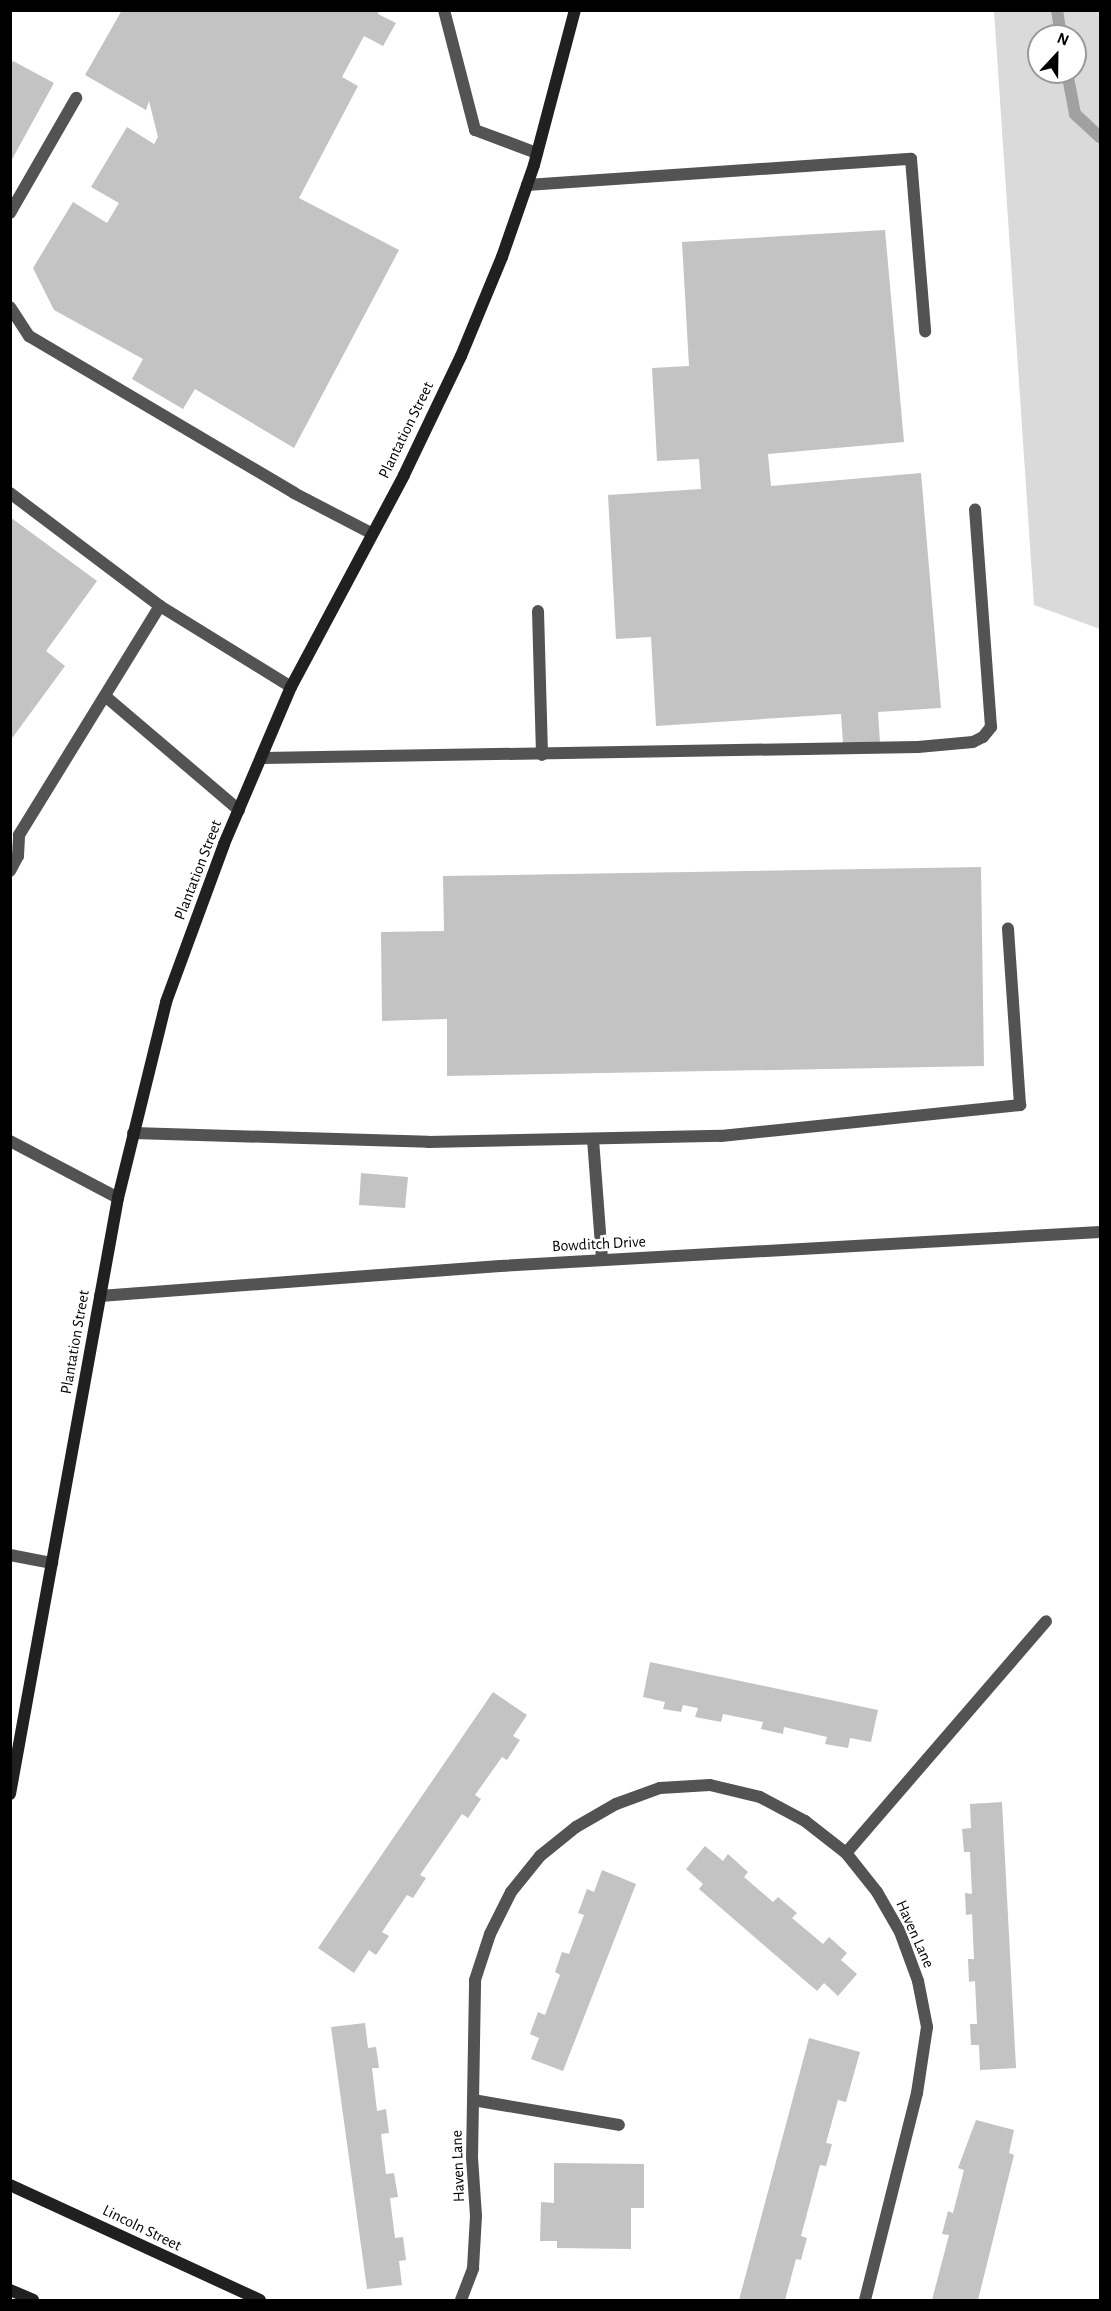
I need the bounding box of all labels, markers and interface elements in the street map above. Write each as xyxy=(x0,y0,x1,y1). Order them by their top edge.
north arrow xyxy=(1027,24,1087,84)
text: N xyxy=(1055,30,1071,49)
street label: Plantation Street xyxy=(374,378,438,482)
street label: Plantation Street xyxy=(170,817,226,923)
street label: Bowditch Drive xyxy=(552,1232,646,1256)
street label: Plantation Street xyxy=(56,1288,94,1396)
street label: Haven Lane xyxy=(892,1897,938,1971)
street label: Haven Lane xyxy=(447,2130,469,2202)
street label: Lincoln Street xyxy=(99,2201,185,2255)

